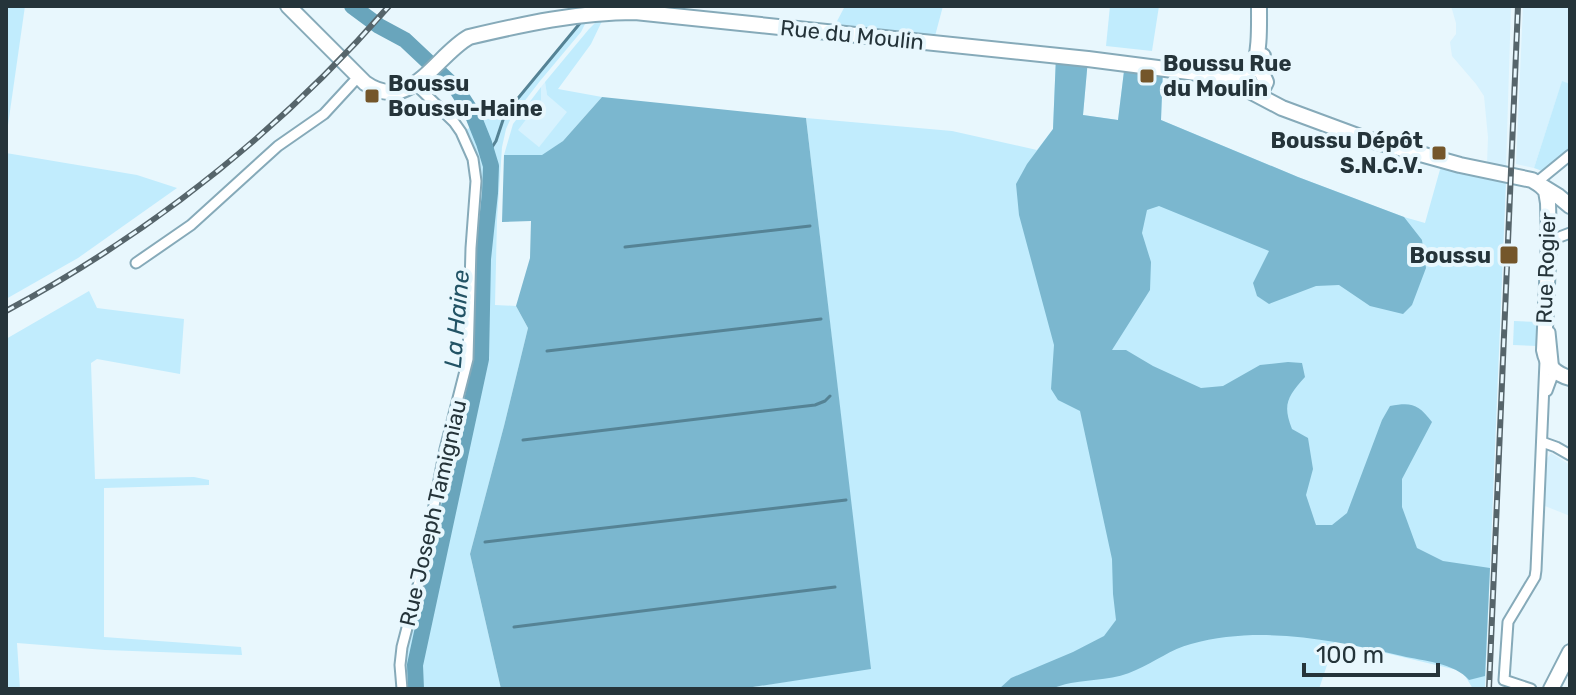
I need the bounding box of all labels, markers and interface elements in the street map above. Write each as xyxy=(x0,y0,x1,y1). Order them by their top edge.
street label: Rue du Moulin xyxy=(779,14,925,56)
place label: Boussu Rue du Moulin xyxy=(1163,50,1292,102)
marker: Boussu Rue du Moulin xyxy=(1138,67,1156,85)
place label: Boussu Boussu-Haine xyxy=(388,70,543,122)
marker: Boussu Boussu-Haine xyxy=(363,87,381,105)
place label: Boussu Dépôt S.N.C.V. xyxy=(1270,127,1423,179)
marker: Boussu Dépôt S.N.C.V. xyxy=(1430,144,1448,162)
street label: Rue Rogier xyxy=(1531,211,1561,324)
place label: Boussu xyxy=(1410,242,1491,269)
marker: Boussu xyxy=(1498,244,1520,266)
water label: La Haine xyxy=(439,269,475,369)
street label: Rue Joseph Tamigniau xyxy=(394,397,472,629)
scale bar xyxy=(1304,627,1438,677)
text: 100 m xyxy=(1316,641,1384,669)

